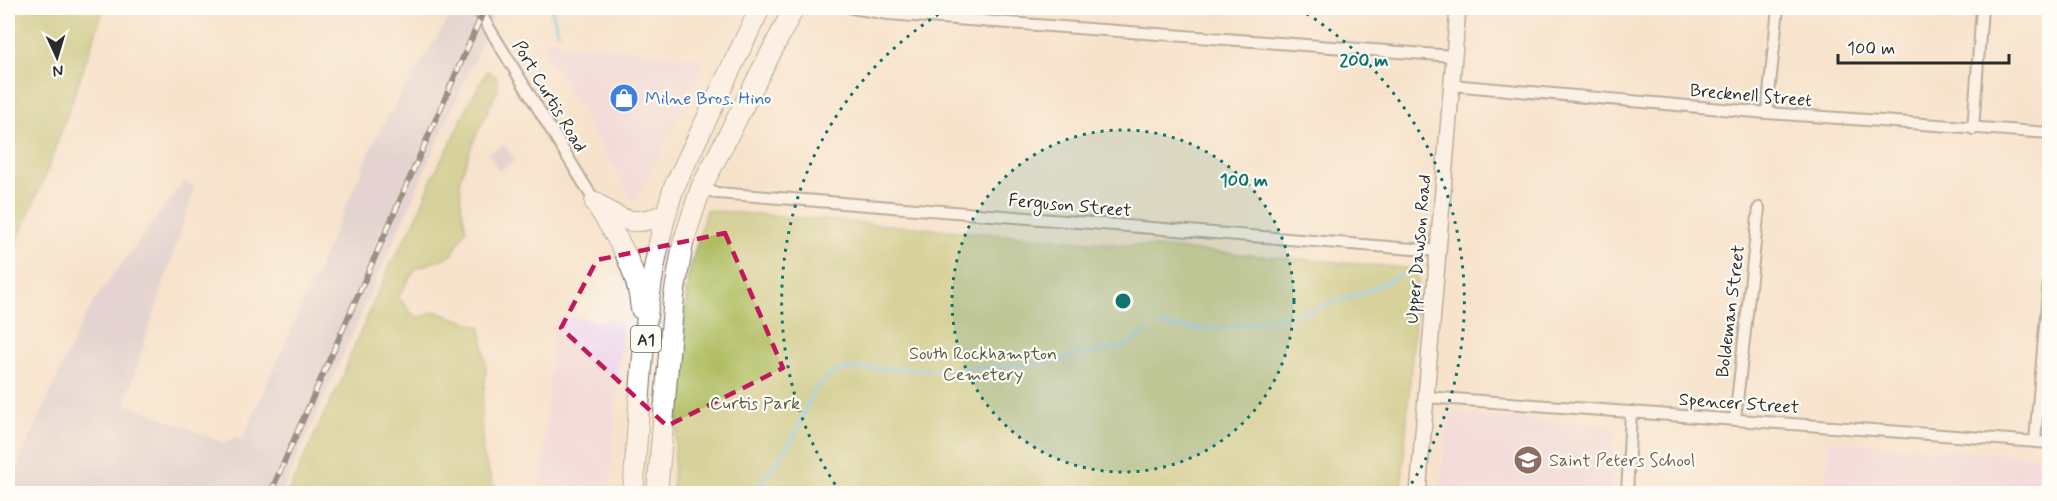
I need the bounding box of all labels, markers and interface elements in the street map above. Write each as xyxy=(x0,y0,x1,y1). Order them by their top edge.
north arrow xyxy=(27,27,87,87)
scale bar xyxy=(1838,27,2009,65)
street label: Port Curtis Road xyxy=(506,36,592,157)
text: 100 m xyxy=(1847,37,1895,61)
text: 200 m xyxy=(1339,49,1389,73)
text: N xyxy=(52,60,64,81)
street label: Brecknell Street xyxy=(1689,79,1813,113)
shop icon: Milne Bros. Hino xyxy=(608,82,640,114)
place label: Milne Bros. Hino xyxy=(645,87,771,111)
text: 100 m xyxy=(1220,169,1268,193)
street label: Upper Dawson Road xyxy=(1401,173,1437,325)
street label: Ferguson Street xyxy=(1007,189,1132,224)
street label: Boldeman Street xyxy=(1711,243,1751,379)
centre of rings xyxy=(1113,291,1133,311)
road number: A1 xyxy=(631,326,661,352)
park label: South Rockhampton Cemetery xyxy=(909,342,1057,387)
street label: Spencer Street xyxy=(1678,388,1800,420)
park label: Curtis Park xyxy=(710,392,800,416)
school or university icon: Saint Peters School xyxy=(1512,444,1544,476)
place label: Saint Peters School xyxy=(1549,449,1695,473)

